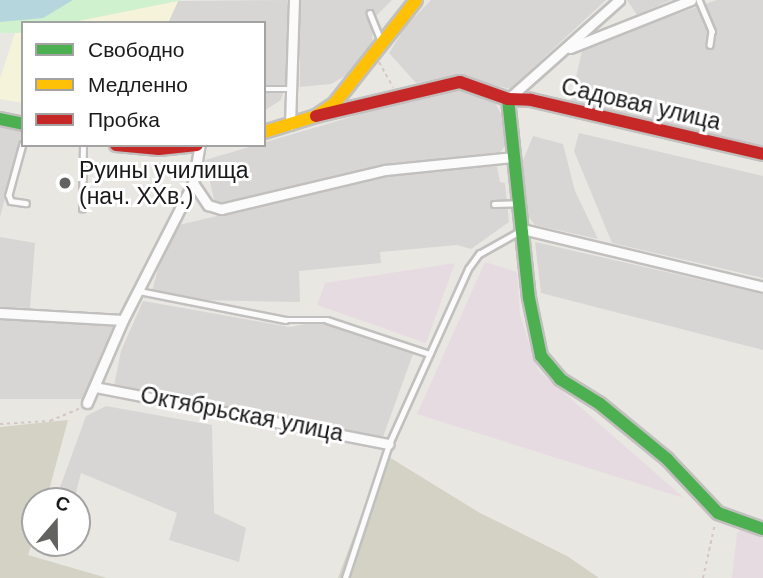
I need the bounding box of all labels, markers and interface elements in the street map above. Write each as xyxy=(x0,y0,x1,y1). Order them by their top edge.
legend xyxy=(21,21,266,147)
text: Свободно xyxy=(88,38,185,61)
street label: Садовая улица xyxy=(559,72,723,136)
text: Медленно xyxy=(88,73,188,96)
text: Пробка xyxy=(88,108,160,131)
place label: Руины училища (нач. XXв.) xyxy=(79,156,249,210)
marker: Руины училища (нач. XXв.) xyxy=(57,175,73,191)
street label: Октябрьская улица xyxy=(138,381,346,447)
north arrow xyxy=(21,487,91,557)
text: С xyxy=(53,491,73,516)

